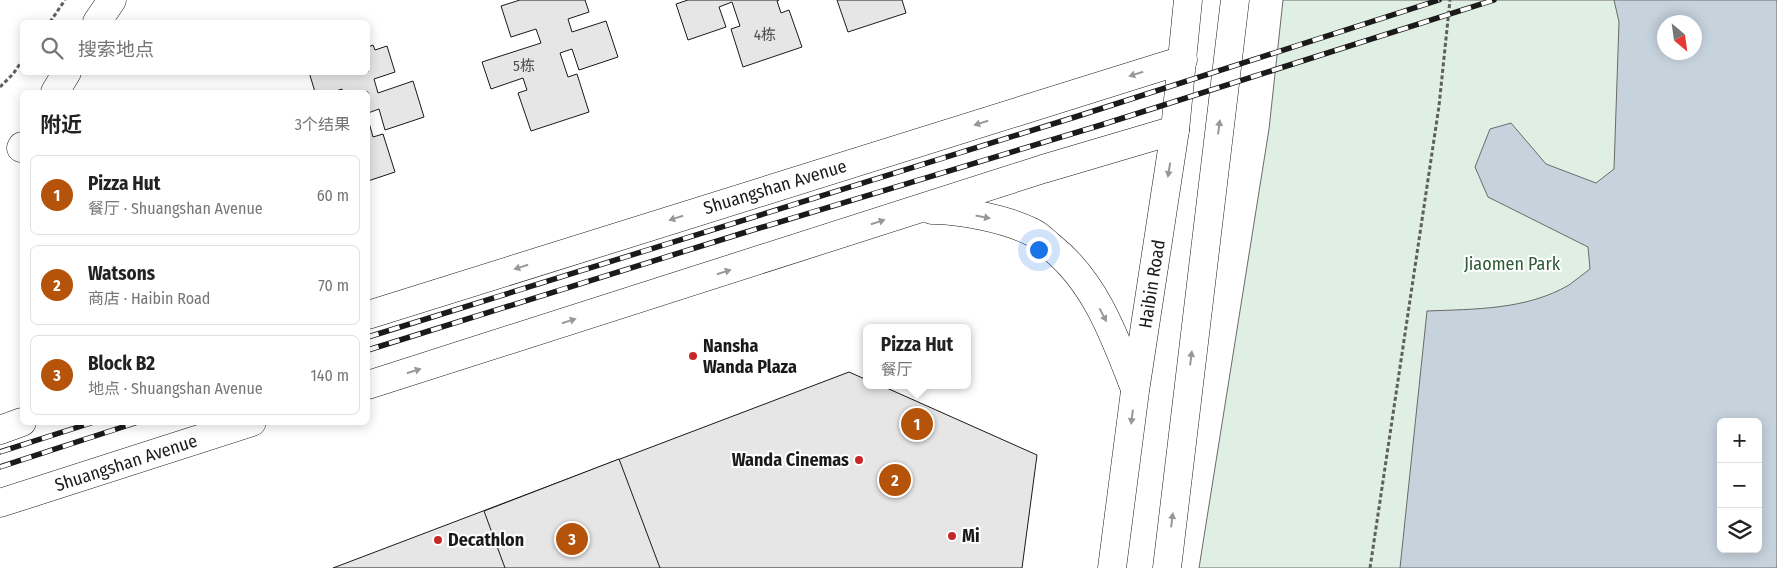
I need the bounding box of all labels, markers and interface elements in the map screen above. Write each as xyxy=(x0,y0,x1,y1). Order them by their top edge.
north arrow xyxy=(1657,15,1702,60)
search box xyxy=(20,20,370,75)
house number: 4栋 xyxy=(754,26,776,44)
icon: search xyxy=(38,34,66,62)
text: 搜索地点 xyxy=(78,38,154,61)
house number: 5栋 xyxy=(513,57,535,75)
one-way arrow xyxy=(1129,71,1144,79)
text: 附近 xyxy=(40,112,82,138)
text: 3个结果 xyxy=(295,115,350,134)
one-way arrow xyxy=(974,119,989,127)
one-way arrow xyxy=(1215,119,1223,135)
street label: Shuangshan Avenue xyxy=(701,155,849,219)
one-way arrow xyxy=(1165,162,1173,178)
text: Pizza Hut xyxy=(88,172,160,195)
text: 1 xyxy=(54,186,60,205)
text: 60 m xyxy=(317,186,349,205)
text: 餐厅 · Shuangshan Avenue xyxy=(88,199,263,218)
one-way arrow xyxy=(976,213,992,221)
one-way arrow xyxy=(668,215,683,223)
one-way arrow xyxy=(871,218,886,225)
your location xyxy=(1026,237,1052,263)
street label: Haibin Road xyxy=(1134,238,1170,330)
park label: Jiaomen Park xyxy=(1464,253,1561,275)
text: Watsons xyxy=(88,262,155,285)
one-way arrow xyxy=(513,263,528,271)
one-way arrow xyxy=(716,267,731,275)
text: 2 xyxy=(53,276,61,295)
text: 70 m xyxy=(318,276,349,295)
text: 商店 · Haibin Road xyxy=(88,289,210,308)
one-way arrow xyxy=(1099,308,1107,323)
one-way arrow xyxy=(561,317,576,324)
popup xyxy=(863,324,971,389)
text: Pizza Hut xyxy=(881,333,953,356)
place label: Nansha Wanda Plaza xyxy=(703,335,797,378)
marker: Nansha Wanda Plaza xyxy=(687,350,699,362)
one-way arrow xyxy=(1187,350,1195,366)
text: Block B2 xyxy=(88,352,155,375)
text: 餐厅 xyxy=(881,360,913,379)
text: 3 xyxy=(53,366,61,385)
text: 140 m xyxy=(311,366,349,385)
one-way arrow xyxy=(407,366,422,374)
text: 地点 · Shuangshan Avenue xyxy=(88,379,263,398)
pin: 1 xyxy=(901,405,933,443)
one-way arrow xyxy=(1128,410,1136,426)
map controls xyxy=(1717,418,1762,553)
button: + xyxy=(1717,418,1762,463)
street label: Shuangshan Avenue xyxy=(52,430,200,496)
place label: Wanda Cinemas xyxy=(732,449,849,471)
marker: Wanda Cinemas xyxy=(853,454,865,466)
pin: 2 xyxy=(879,461,911,499)
button: − xyxy=(1717,463,1762,508)
button: layers xyxy=(1717,508,1762,553)
one-way arrow xyxy=(1168,511,1176,527)
pin: 3 xyxy=(556,520,588,558)
place label: Mi xyxy=(962,525,980,547)
place label: Decathlon xyxy=(448,529,524,551)
marker: Mi xyxy=(946,530,958,542)
marker: Decathlon xyxy=(432,534,444,546)

